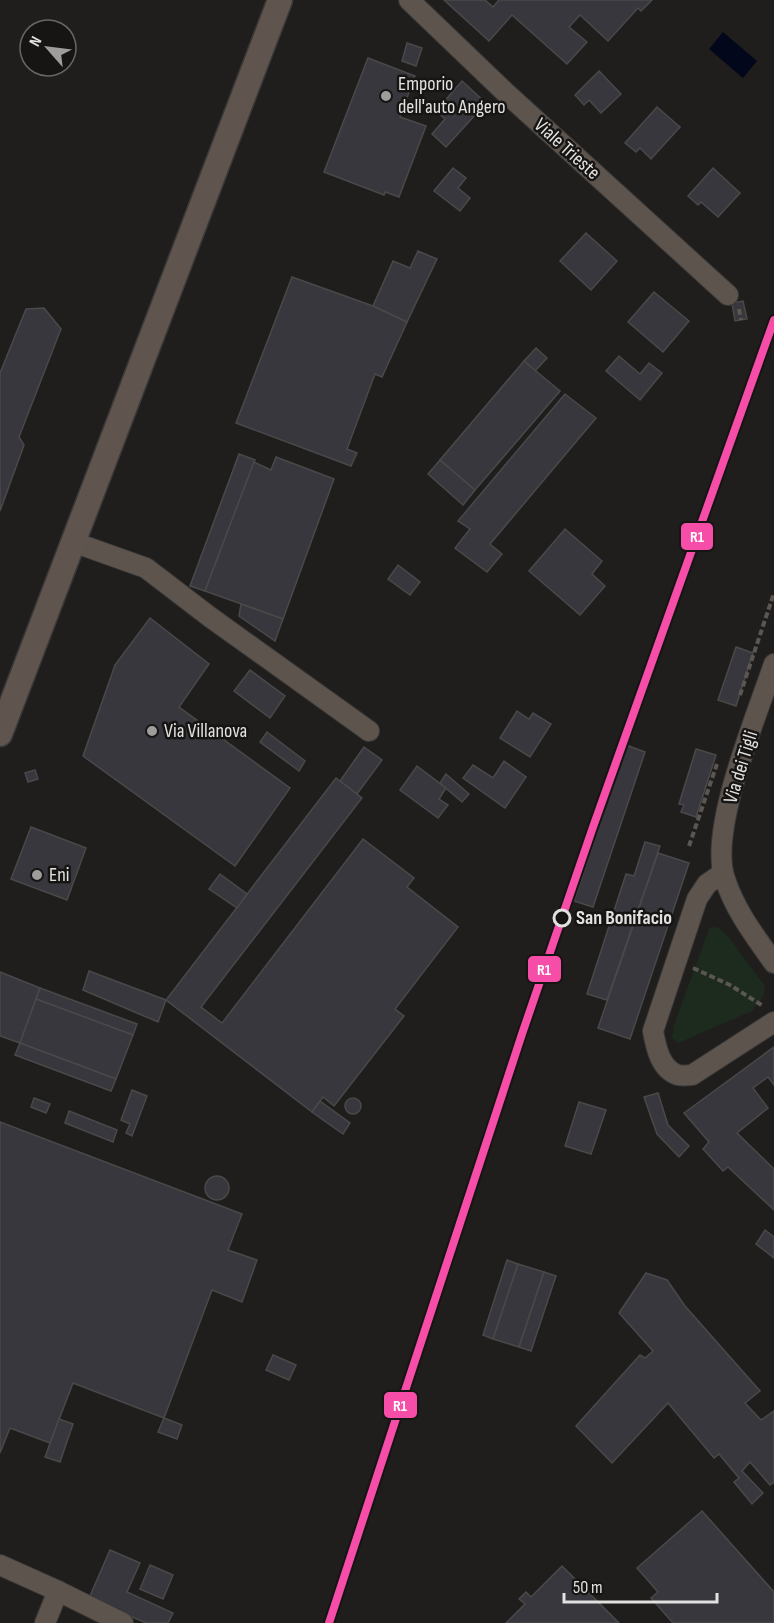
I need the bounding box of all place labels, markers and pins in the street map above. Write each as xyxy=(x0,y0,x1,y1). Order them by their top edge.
place label: Emporio dell'auto Angero xyxy=(398,72,506,119)
marker: Emporio dell'auto Angero xyxy=(379,89,393,103)
place label: Via Villanova xyxy=(164,719,247,743)
marker: Via Villanova xyxy=(145,724,159,738)
place label: Eni xyxy=(49,863,70,887)
marker: Eni xyxy=(30,868,44,882)
place label: San Bonifacio xyxy=(576,906,672,930)
marker: San Bonifacio xyxy=(553,909,571,927)

